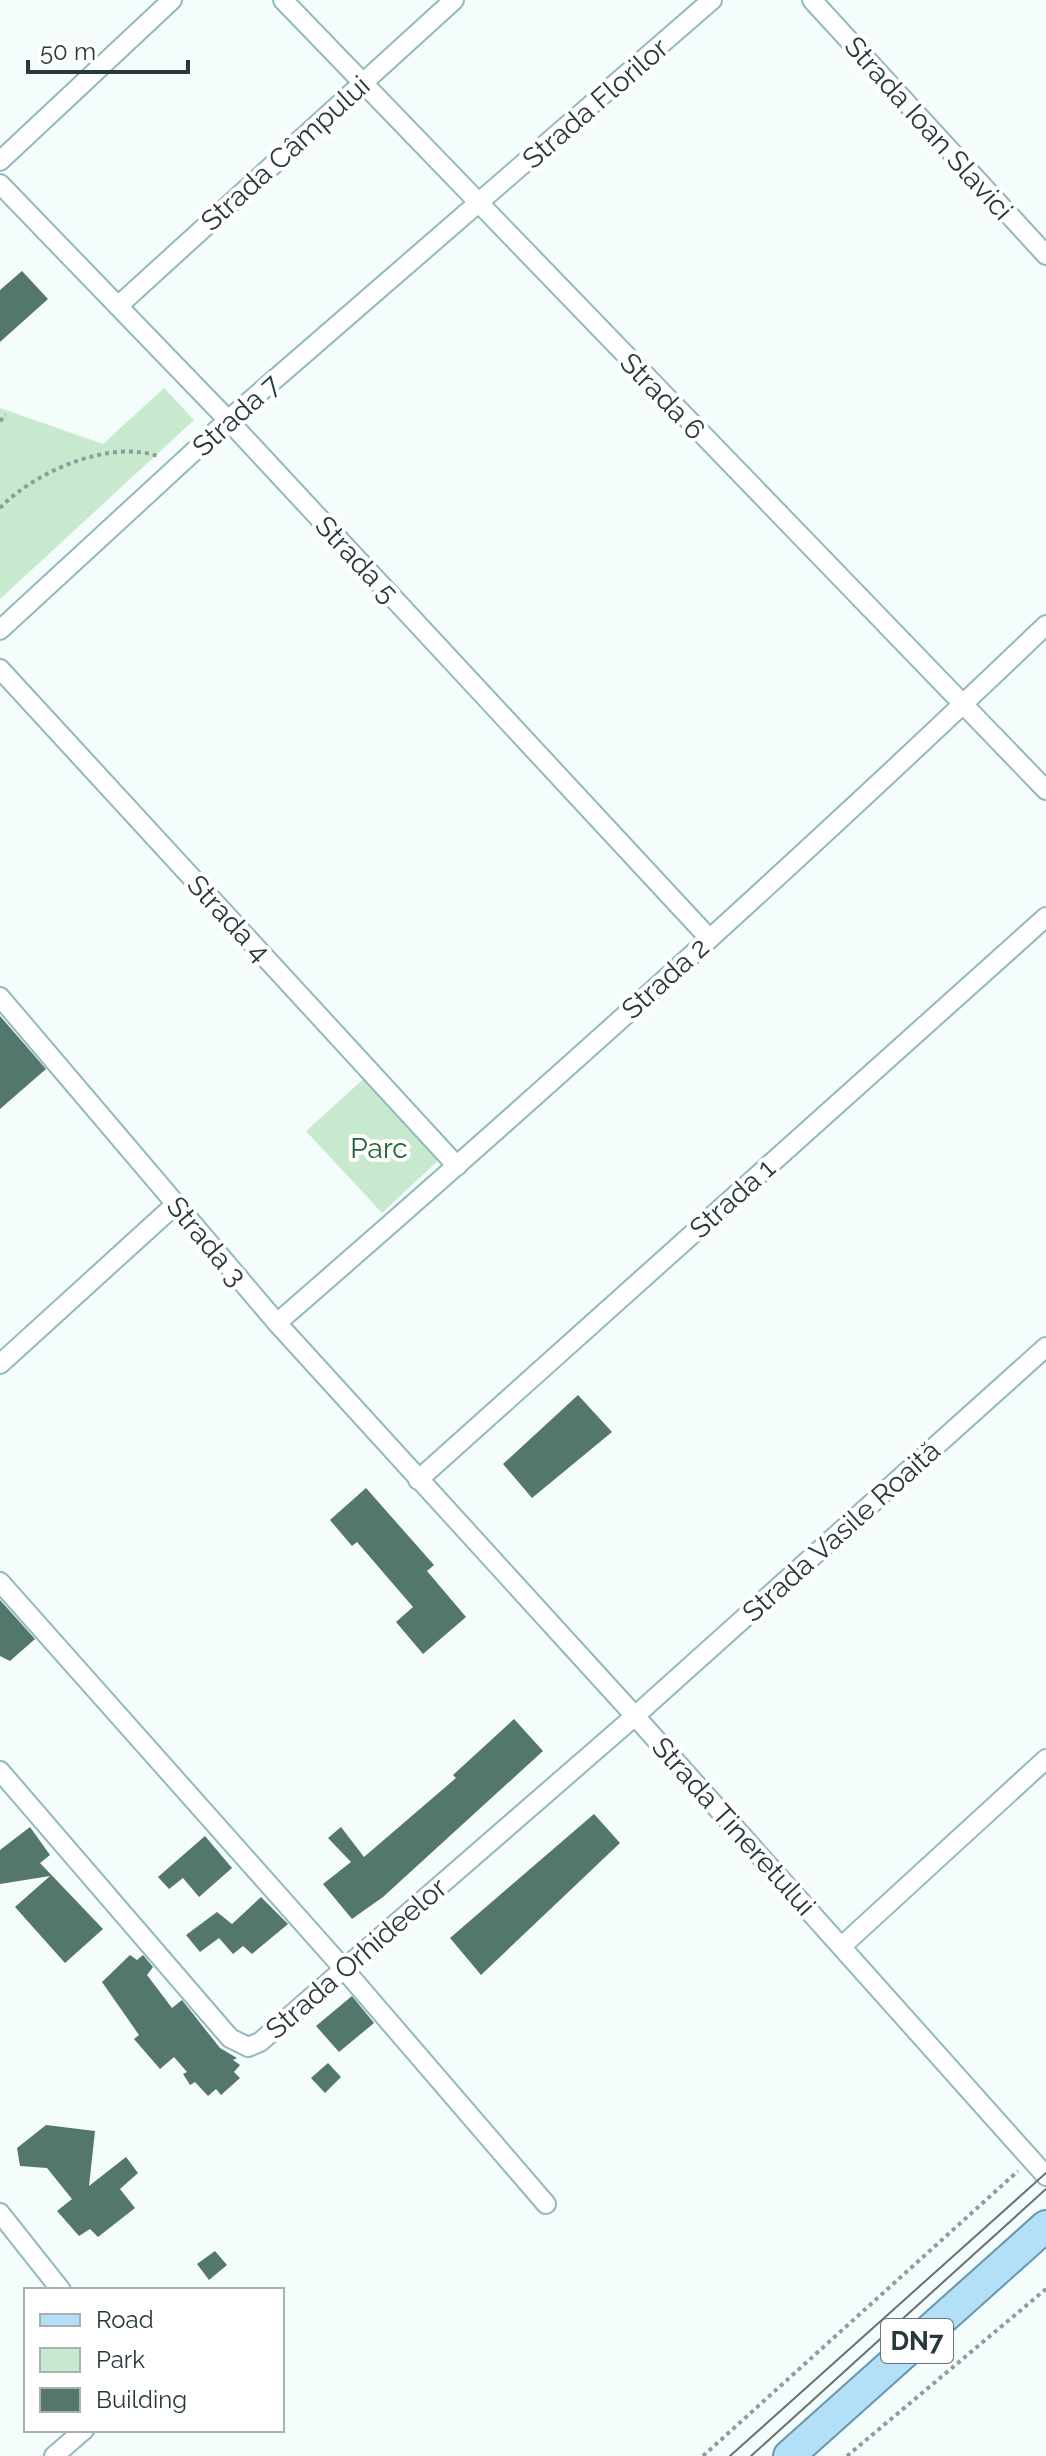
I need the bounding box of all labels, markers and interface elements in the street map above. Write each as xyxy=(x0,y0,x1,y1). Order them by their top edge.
scale bar xyxy=(28,24,188,74)
street label: Strada Ioan Slavici xyxy=(838,30,1020,227)
street label: Strada Florilor xyxy=(516,31,675,175)
text: 50 m xyxy=(40,37,96,66)
street label: Strada Câmpului xyxy=(194,69,376,238)
street label: Strada 6 xyxy=(613,346,712,447)
street label: Strada 7 xyxy=(186,368,287,463)
street label: Strada 5 xyxy=(308,509,405,609)
street label: Strada 4 xyxy=(180,868,277,968)
street label: Strada 2 xyxy=(615,931,716,1026)
park label: Parc xyxy=(350,1132,408,1165)
street label: Strada 1 xyxy=(683,1152,782,1245)
street label: Strada 3 xyxy=(160,1190,253,1293)
street label: Strada Vasile Roaită xyxy=(736,1434,947,1629)
street label: Strada Tineretului xyxy=(645,1731,822,1922)
street label: Strada Orhideelor xyxy=(259,1871,454,2046)
legend xyxy=(24,2288,284,2432)
text: Road xyxy=(96,2305,154,2334)
road number: DN7 xyxy=(881,2319,953,2363)
text: Park xyxy=(96,2345,145,2374)
text: Building xyxy=(96,2385,187,2414)

